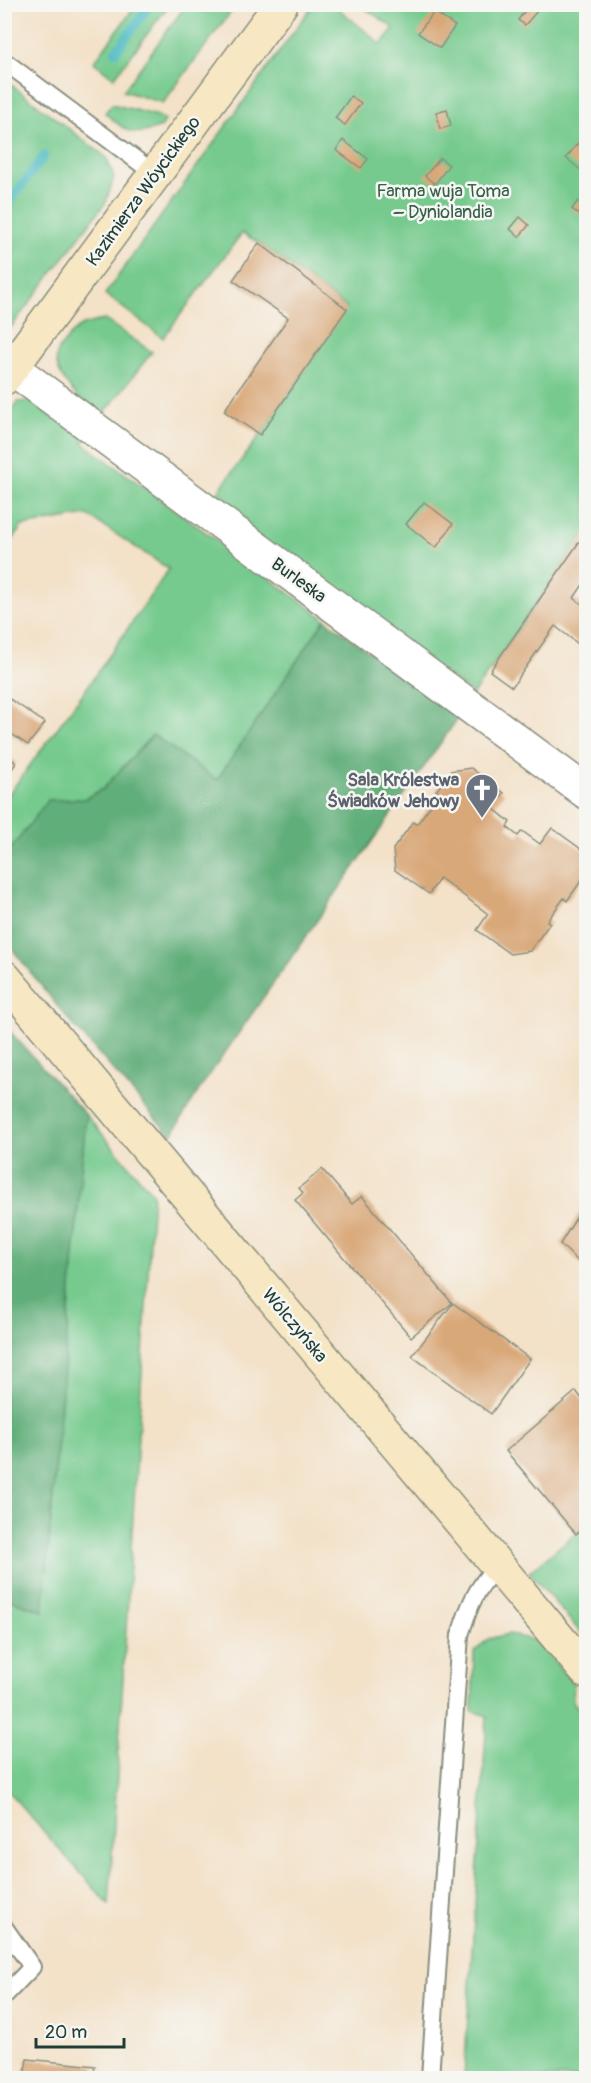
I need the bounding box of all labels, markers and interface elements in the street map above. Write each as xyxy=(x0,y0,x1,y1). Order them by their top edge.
street label: Kazimierza Wóycickiego xyxy=(81,111,206,271)
park label: Farma wuja Toma – Dyniolandia xyxy=(376,180,510,224)
street label: Burleska xyxy=(267,553,331,608)
place label: Sala Królestwa Świadków Jehowy xyxy=(327,769,460,813)
church icon: Sala Królestwa Świadków Jehowy xyxy=(464,772,500,819)
street label: Wólczyńska xyxy=(257,1283,332,1367)
scale bar xyxy=(36,2011,124,2049)
text: 20 m xyxy=(45,2021,87,2044)

